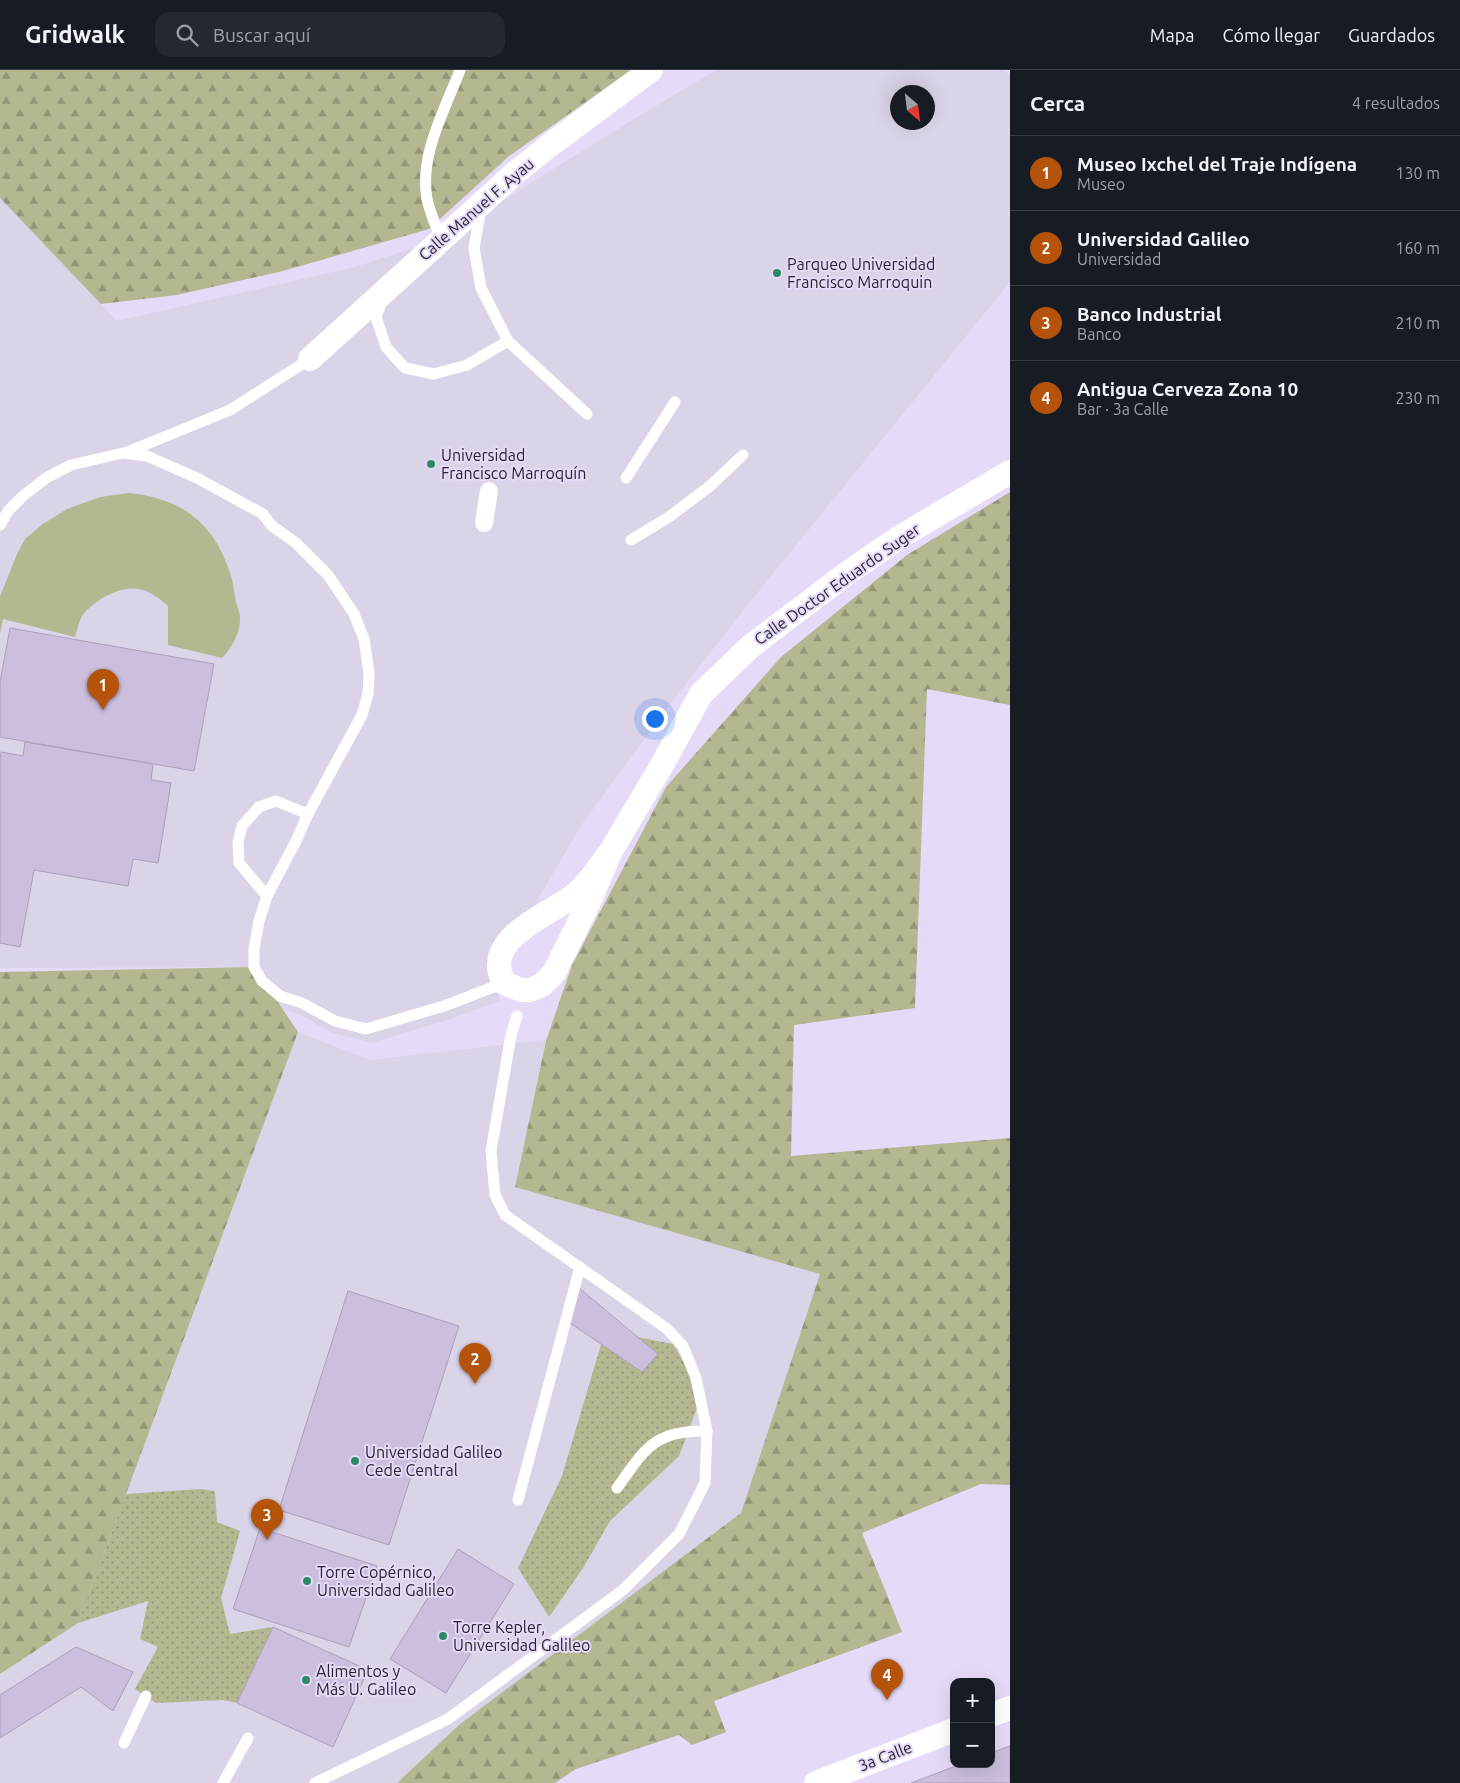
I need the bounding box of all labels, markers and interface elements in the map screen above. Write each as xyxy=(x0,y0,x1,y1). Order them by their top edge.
search box xyxy=(155,12,505,57)
text: Gridwalk xyxy=(25,21,125,48)
icon: search xyxy=(173,21,201,49)
text: Buscar aquí xyxy=(213,24,310,46)
text: Mapa xyxy=(1150,25,1195,45)
text: Cómo llegar xyxy=(1223,25,1320,45)
text: Guardados xyxy=(1348,25,1435,45)
north arrow xyxy=(890,85,935,130)
text: Cerca xyxy=(1030,91,1085,115)
text: 4 resultados xyxy=(1352,94,1440,112)
text: Museo Ixchel del Traje Indígena xyxy=(1077,153,1357,175)
street label: Calle Manuel F. Ayau xyxy=(415,154,537,264)
text: 1 xyxy=(1041,164,1051,182)
text: 130 m xyxy=(1395,164,1440,182)
text: Museo xyxy=(1077,175,1125,193)
text: Universidad Galileo xyxy=(1077,228,1250,250)
text: 2 xyxy=(1041,239,1051,257)
text: 160 m xyxy=(1395,239,1440,257)
text: Universidad xyxy=(1077,250,1161,268)
place label: Parqueo Universidad Francisco Marroquin xyxy=(787,255,935,291)
marker: Parqueo Universidad Francisco Marroquin xyxy=(771,267,783,279)
text: Banco Industrial xyxy=(1077,303,1222,325)
text: 3 xyxy=(1041,314,1051,332)
text: 210 m xyxy=(1395,314,1440,332)
text: Banco xyxy=(1077,325,1121,343)
text: Antigua Cerveza Zona 10 xyxy=(1077,378,1298,400)
text: 4 xyxy=(1041,389,1051,407)
text: 230 m xyxy=(1395,389,1440,407)
text: Bar · 3a Calle xyxy=(1077,400,1169,418)
place label: Universidad Francisco Marroquín xyxy=(441,446,586,482)
marker: Universidad Francisco Marroquín xyxy=(425,458,437,470)
street label: Calle Doctor Eduardo Suger xyxy=(751,520,923,648)
pin: 1 xyxy=(87,669,119,710)
your location xyxy=(642,706,668,732)
pin: 2 xyxy=(459,1343,491,1384)
place label: Universidad Galileo Cede Central xyxy=(365,1443,502,1479)
marker: Universidad Galileo Cede Central xyxy=(349,1455,361,1467)
pin: 3 xyxy=(251,1499,283,1540)
place label: Torre Copérnico, Universidad Galileo xyxy=(317,1563,454,1599)
marker: Torre Copérnico, Universidad Galileo xyxy=(301,1575,313,1587)
place label: Torre Kepler, Universidad Galileo xyxy=(453,1618,590,1654)
marker: Torre Kepler, Universidad Galileo xyxy=(437,1630,449,1642)
pin: 4 xyxy=(871,1659,903,1700)
place label: Alimentos y Más U. Galileo xyxy=(316,1662,416,1698)
marker: Alimentos y Más U. Galileo xyxy=(300,1674,312,1686)
map controls xyxy=(950,1678,995,1768)
button: + xyxy=(950,1678,995,1723)
button: − xyxy=(950,1723,995,1768)
street label: 3a Calle xyxy=(856,1738,914,1774)

